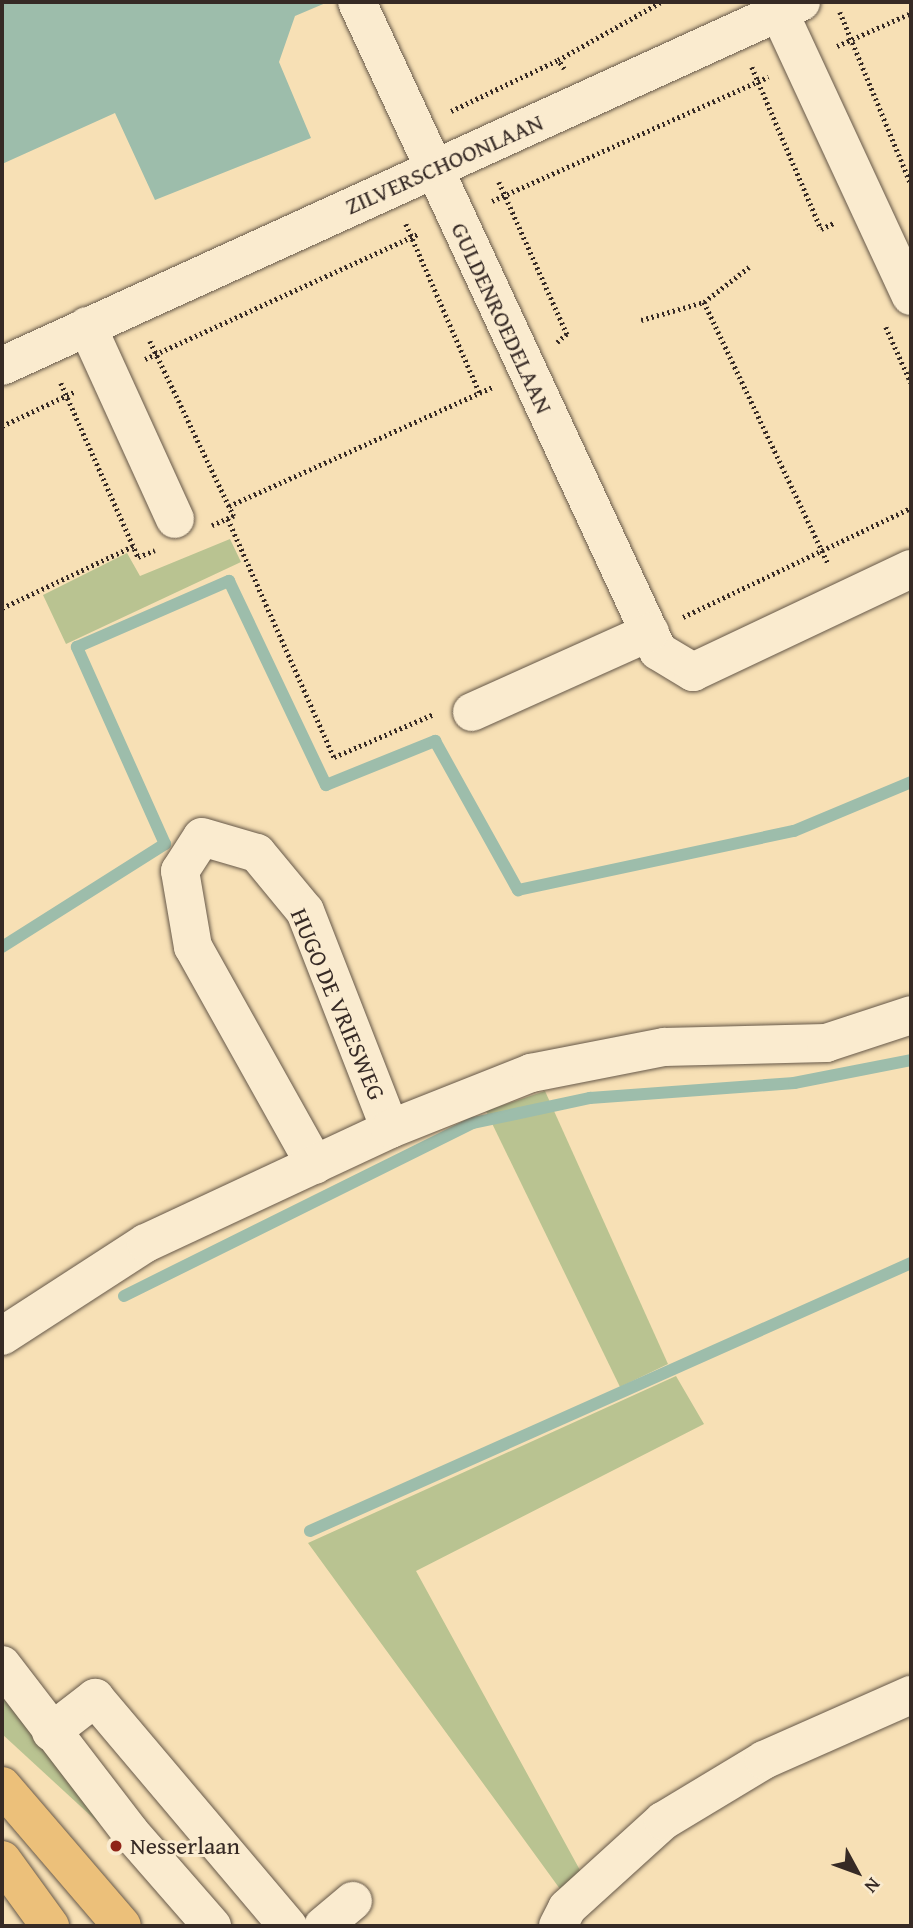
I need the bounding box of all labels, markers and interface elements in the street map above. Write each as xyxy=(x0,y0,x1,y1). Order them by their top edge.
street label: ZILVERSCHOONLAAN xyxy=(341,107,547,221)
street label: GULDENROEDELAAN xyxy=(445,218,559,418)
street label: HUGO DE VRIESWEG xyxy=(285,904,391,1104)
place label: Nesserlaan xyxy=(130,1832,240,1860)
north arrow xyxy=(822,1837,892,1907)
marker: Nesserlaan xyxy=(108,1838,124,1854)
text: N xyxy=(858,1872,888,1900)

